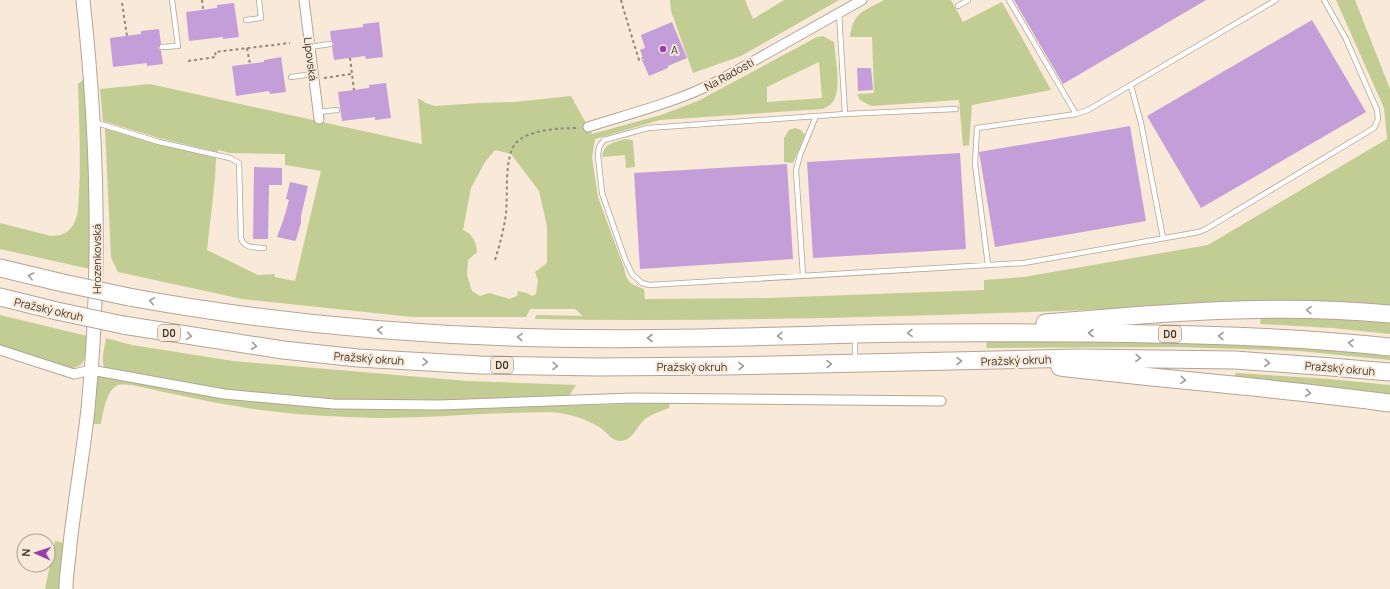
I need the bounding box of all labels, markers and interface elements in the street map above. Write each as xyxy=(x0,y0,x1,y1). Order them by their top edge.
street label: Lipovská xyxy=(301,36,321,82)
place label: A xyxy=(671,42,678,57)
marker: A xyxy=(658,44,668,54)
street label: Na Radosti xyxy=(701,54,757,94)
street label: Hrozenkovská xyxy=(89,224,104,294)
one-way arrow xyxy=(28,272,35,281)
street label: Pražský okruh xyxy=(13,294,85,324)
one-way arrow xyxy=(149,297,155,306)
one-way arrow xyxy=(1306,306,1312,314)
road number: D0 xyxy=(158,325,180,341)
one-way arrow xyxy=(377,326,383,335)
road number: D0 xyxy=(1159,326,1181,342)
one-way arrow xyxy=(907,329,913,337)
one-way arrow xyxy=(1088,329,1094,337)
one-way arrow xyxy=(186,331,192,340)
one-way arrow xyxy=(1218,331,1224,340)
one-way arrow xyxy=(777,332,783,340)
one-way arrow xyxy=(517,333,523,341)
one-way arrow xyxy=(647,334,653,342)
one-way arrow xyxy=(1348,339,1354,348)
one-way arrow xyxy=(251,341,257,350)
street label: Pražský okruh xyxy=(333,348,405,368)
street label: Pražský okruh xyxy=(980,351,1052,369)
one-way arrow xyxy=(1135,354,1141,362)
one-way arrow xyxy=(422,357,428,366)
road number: D0 xyxy=(491,357,513,373)
one-way arrow xyxy=(956,357,962,365)
street label: Pražský okruh xyxy=(1304,357,1376,379)
one-way arrow xyxy=(1264,358,1271,367)
street label: Pražský okruh xyxy=(657,359,727,374)
one-way arrow xyxy=(826,360,832,368)
one-way arrow xyxy=(552,362,558,370)
one-way arrow xyxy=(738,362,744,370)
one-way arrow xyxy=(1180,376,1186,385)
one-way arrow xyxy=(1305,388,1311,397)
north arrow xyxy=(16,533,56,573)
text: N xyxy=(18,548,33,557)

